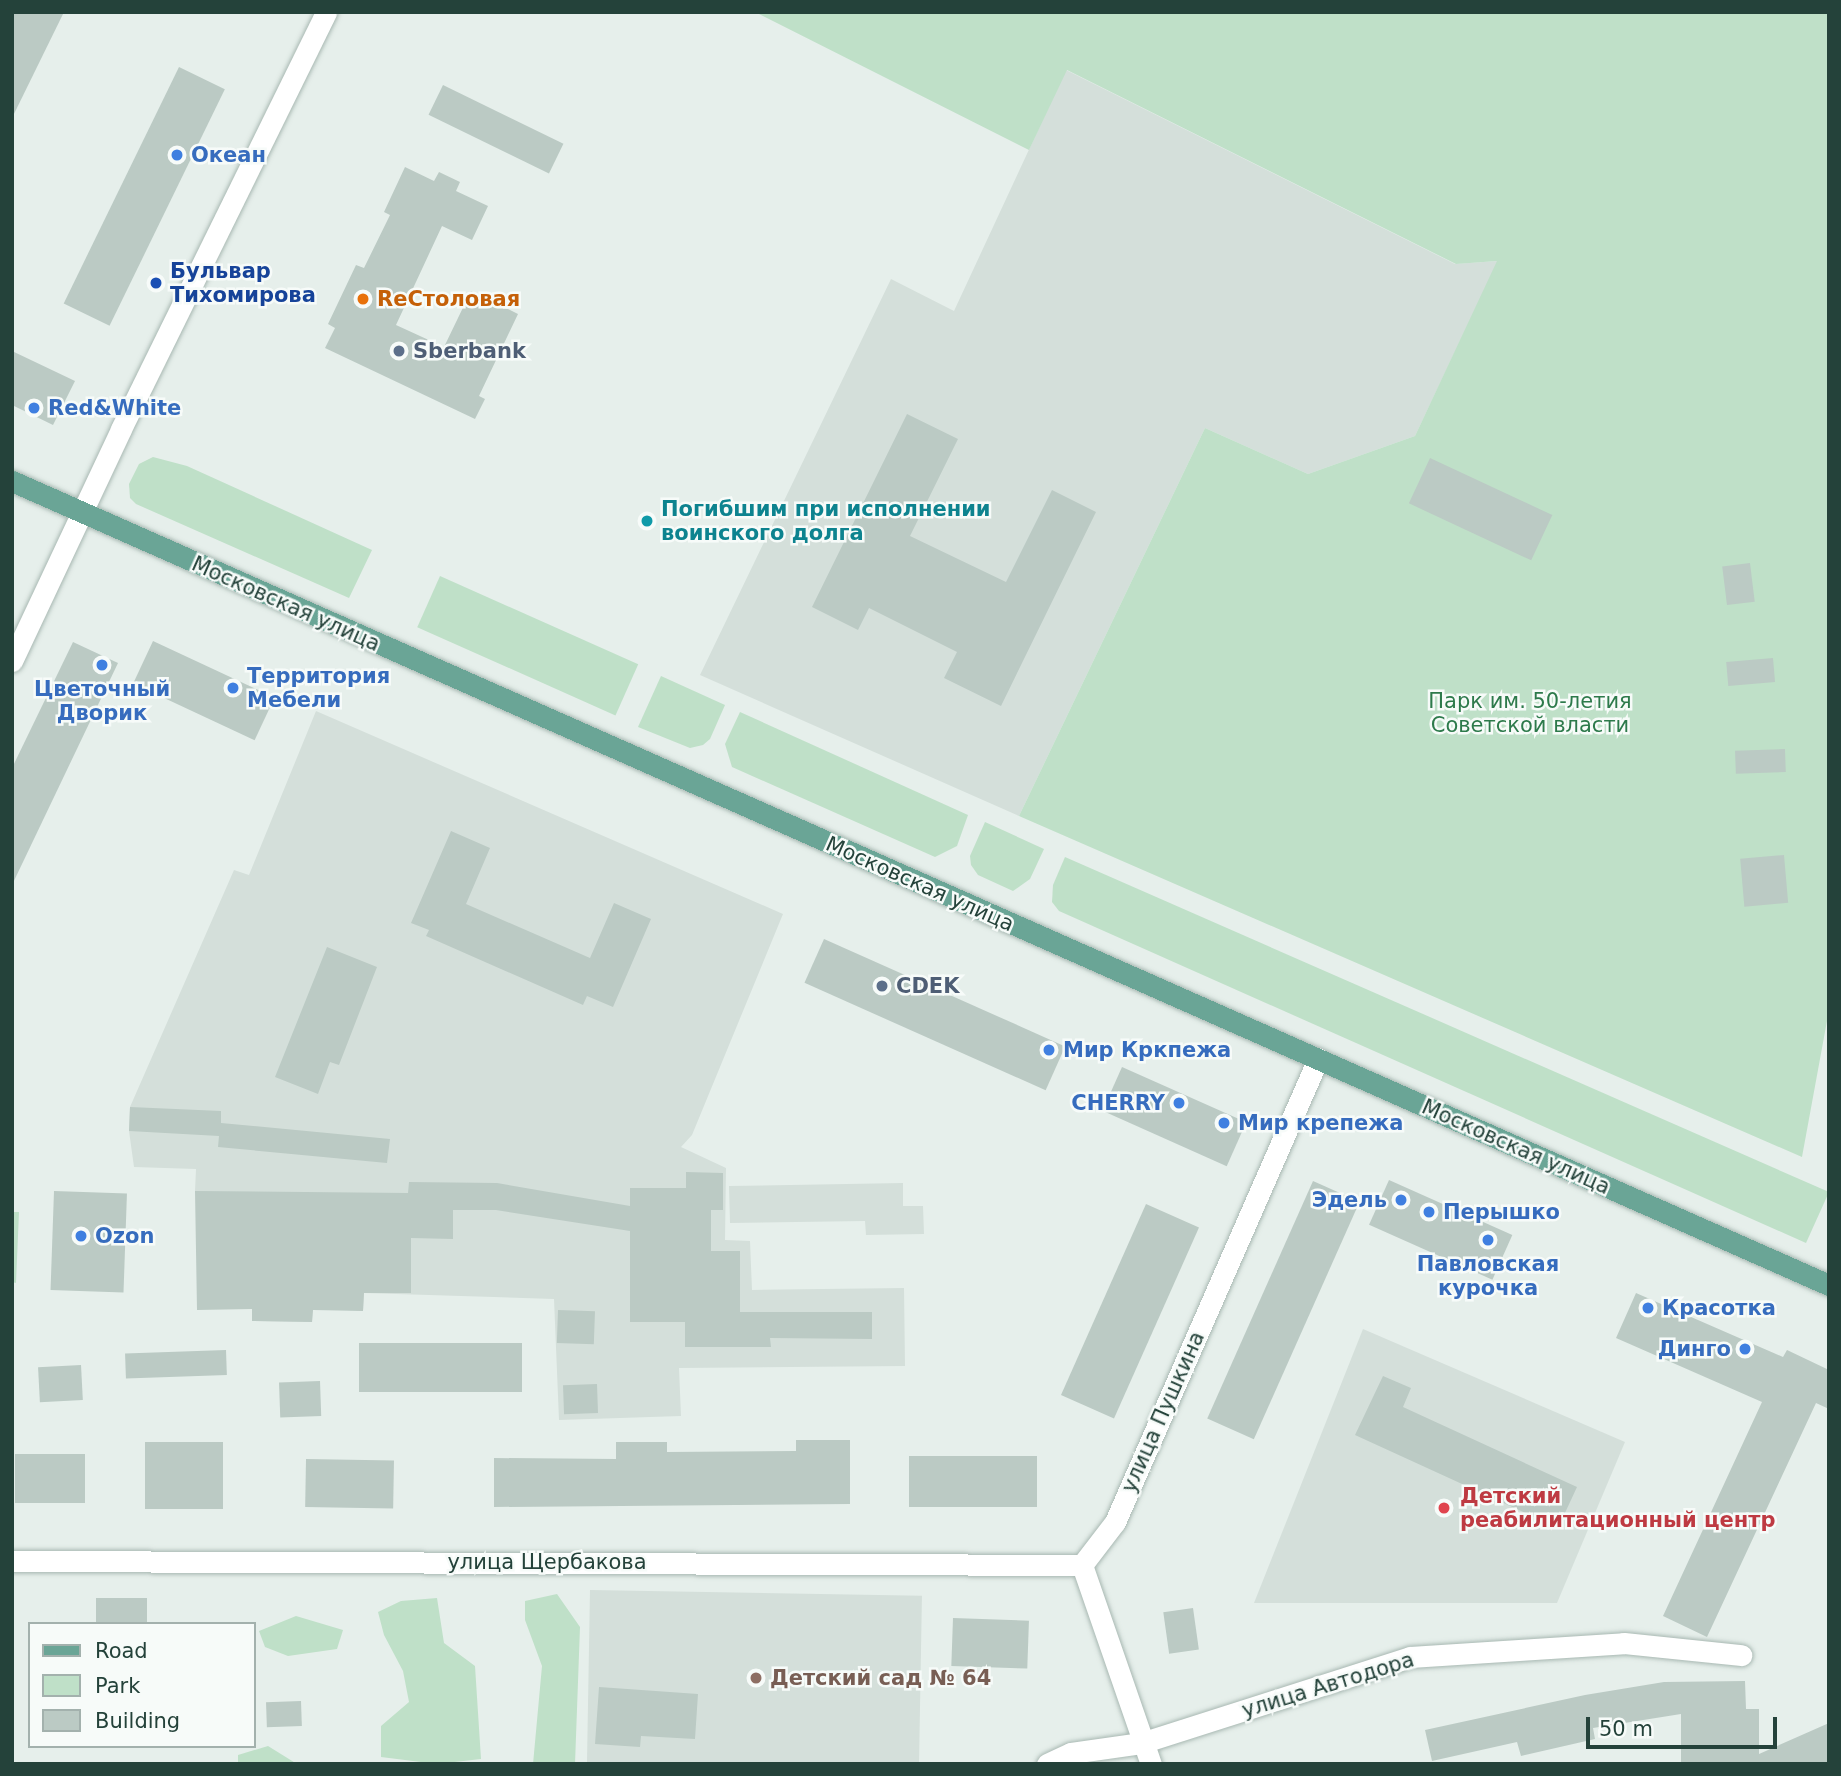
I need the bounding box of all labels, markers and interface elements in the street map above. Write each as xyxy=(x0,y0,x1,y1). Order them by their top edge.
place label: Океан xyxy=(191,142,266,168)
marker: Океан xyxy=(169,147,185,163)
place label: Бульвар Тихомирова xyxy=(170,258,316,308)
marker: Бульвар Тихомирова xyxy=(148,275,164,291)
place label: ReСтоловая xyxy=(377,286,520,312)
marker: ReСтоловая xyxy=(355,291,371,307)
place label: Sberbank xyxy=(413,338,526,364)
marker: Sberbank xyxy=(391,343,407,359)
place label: Red&White xyxy=(48,395,181,421)
marker: Red&White xyxy=(26,400,42,416)
place label: Погибшим при исполнении воинского долга xyxy=(661,496,991,546)
marker: Погибшим при исполнении воинского долга xyxy=(639,513,655,529)
street label: Московская улица xyxy=(188,551,384,657)
marker: Цветочный Дворик xyxy=(94,657,110,673)
place label: Территория Мебели xyxy=(247,663,390,713)
place label: Цветочный Дворик xyxy=(34,676,170,726)
marker: Территория Мебели xyxy=(225,680,241,696)
park label: Парк им. 50-летия Советской власти xyxy=(1428,688,1632,738)
street label: Московская улица xyxy=(822,831,1018,937)
place label: CDEK xyxy=(896,973,959,999)
marker: CDEK xyxy=(874,978,890,994)
place label: Мир Кркпежа xyxy=(1063,1037,1231,1063)
marker: Мир Кркпежа xyxy=(1041,1042,1057,1058)
place label: CHERRY xyxy=(1071,1090,1165,1116)
street label: Московская улица xyxy=(1418,1094,1614,1200)
marker: CHERRY xyxy=(1171,1095,1187,1111)
place label: Мир крепежа xyxy=(1238,1110,1403,1136)
marker: Мир крепежа xyxy=(1216,1115,1232,1131)
place label: Эдель xyxy=(1312,1187,1387,1213)
marker: Эдель xyxy=(1393,1192,1409,1208)
place label: Перышко xyxy=(1443,1199,1560,1225)
marker: Перышко xyxy=(1421,1204,1437,1220)
place label: Ozon xyxy=(95,1223,154,1249)
marker: Ozon xyxy=(73,1228,89,1244)
marker: Павловская курочка xyxy=(1480,1232,1496,1248)
place label: Павловская курочка xyxy=(1417,1251,1559,1301)
place label: Красотка xyxy=(1662,1295,1776,1321)
marker: Красотка xyxy=(1640,1300,1656,1316)
street label: улица Пушкина xyxy=(1116,1328,1210,1496)
place label: Динго xyxy=(1658,1336,1731,1362)
marker: Динго xyxy=(1737,1341,1753,1357)
place label: Детский реабилитационный центр xyxy=(1460,1483,1776,1533)
marker: Детский реабилитационный центр xyxy=(1434,1498,1454,1518)
street label: улица Щербакова xyxy=(447,1549,647,1575)
legend xyxy=(28,1622,256,1748)
text: Road xyxy=(95,1639,148,1663)
street label: улица Автодора xyxy=(1239,1647,1417,1723)
place label: Детский сад № 64 xyxy=(770,1665,991,1691)
marker: Детский сад № 64 xyxy=(748,1670,764,1686)
text: Park xyxy=(95,1674,140,1698)
scale bar xyxy=(1589,1702,1780,1746)
text: Building xyxy=(95,1709,180,1733)
text: 50 m xyxy=(1599,1717,1653,1741)

